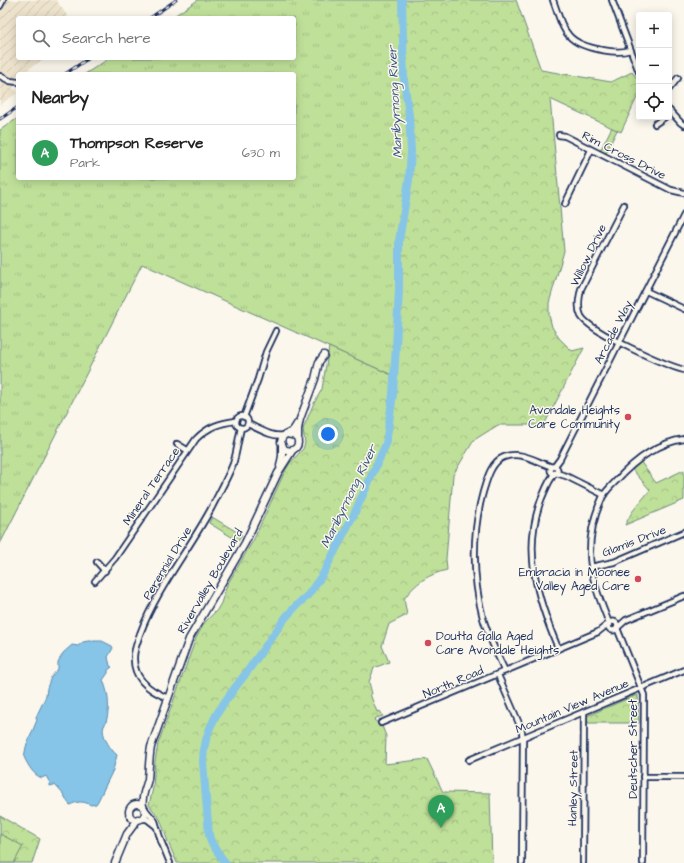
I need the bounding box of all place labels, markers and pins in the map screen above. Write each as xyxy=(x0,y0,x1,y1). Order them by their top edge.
place label: Avondale Heights Care Community xyxy=(528,402,620,434)
marker: Avondale Heights Care Community xyxy=(623,412,633,422)
place label: Embracia in Moonee Valley Aged Care xyxy=(519,564,631,596)
marker: Embracia in Moonee Valley Aged Care xyxy=(633,574,643,584)
place label: Doutta Galla Aged Care Avondale Heights xyxy=(436,628,559,660)
marker: Doutta Galla Aged Care Avondale Heights xyxy=(423,638,433,648)
pin: A xyxy=(428,795,454,828)

